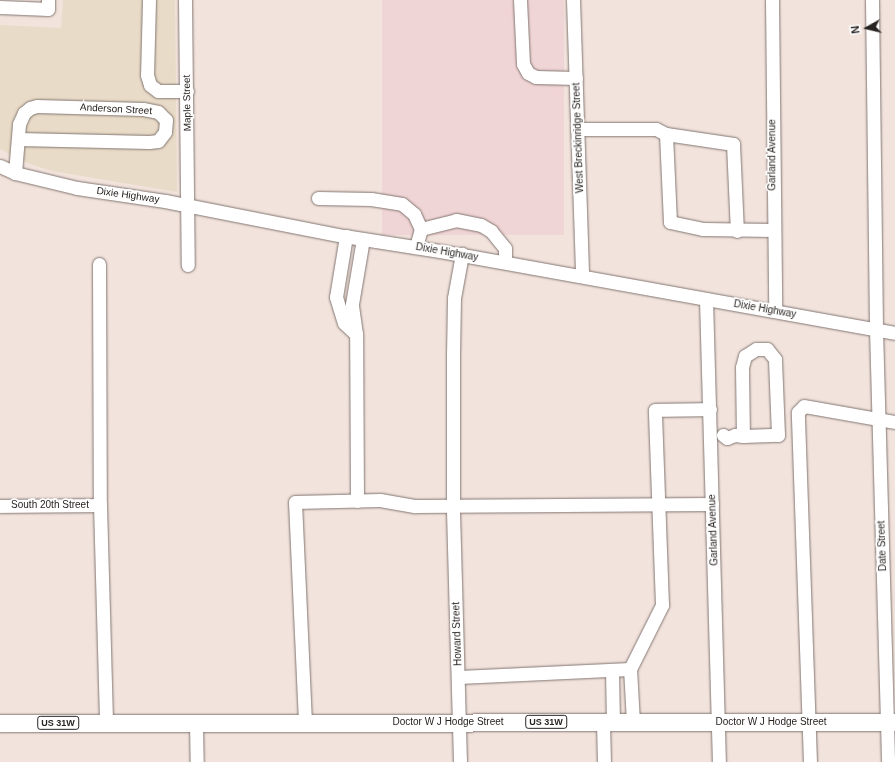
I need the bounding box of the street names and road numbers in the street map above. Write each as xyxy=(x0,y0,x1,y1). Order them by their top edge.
street label: Maple Street xyxy=(181,75,193,131)
street label: West Breckinridge Street xyxy=(570,83,586,193)
street label: Anderson Street xyxy=(80,101,152,117)
street label: Garland Avenue xyxy=(766,119,778,191)
street label: Dixie Highway xyxy=(96,185,160,205)
street label: Dixie Highway xyxy=(415,241,479,263)
street label: Dixie Highway xyxy=(733,298,797,320)
street label: Garland Avenue xyxy=(706,494,720,566)
street label: South 20th Street xyxy=(11,499,89,511)
street label: Date Street xyxy=(875,521,889,571)
street label: Howard Street xyxy=(450,602,464,666)
road number: US 31W xyxy=(525,715,567,729)
road number: US 31W xyxy=(37,716,79,730)
street label: Doctor W J Hodge Street xyxy=(392,716,504,728)
street label: Doctor W J Hodge Street xyxy=(715,716,827,728)

